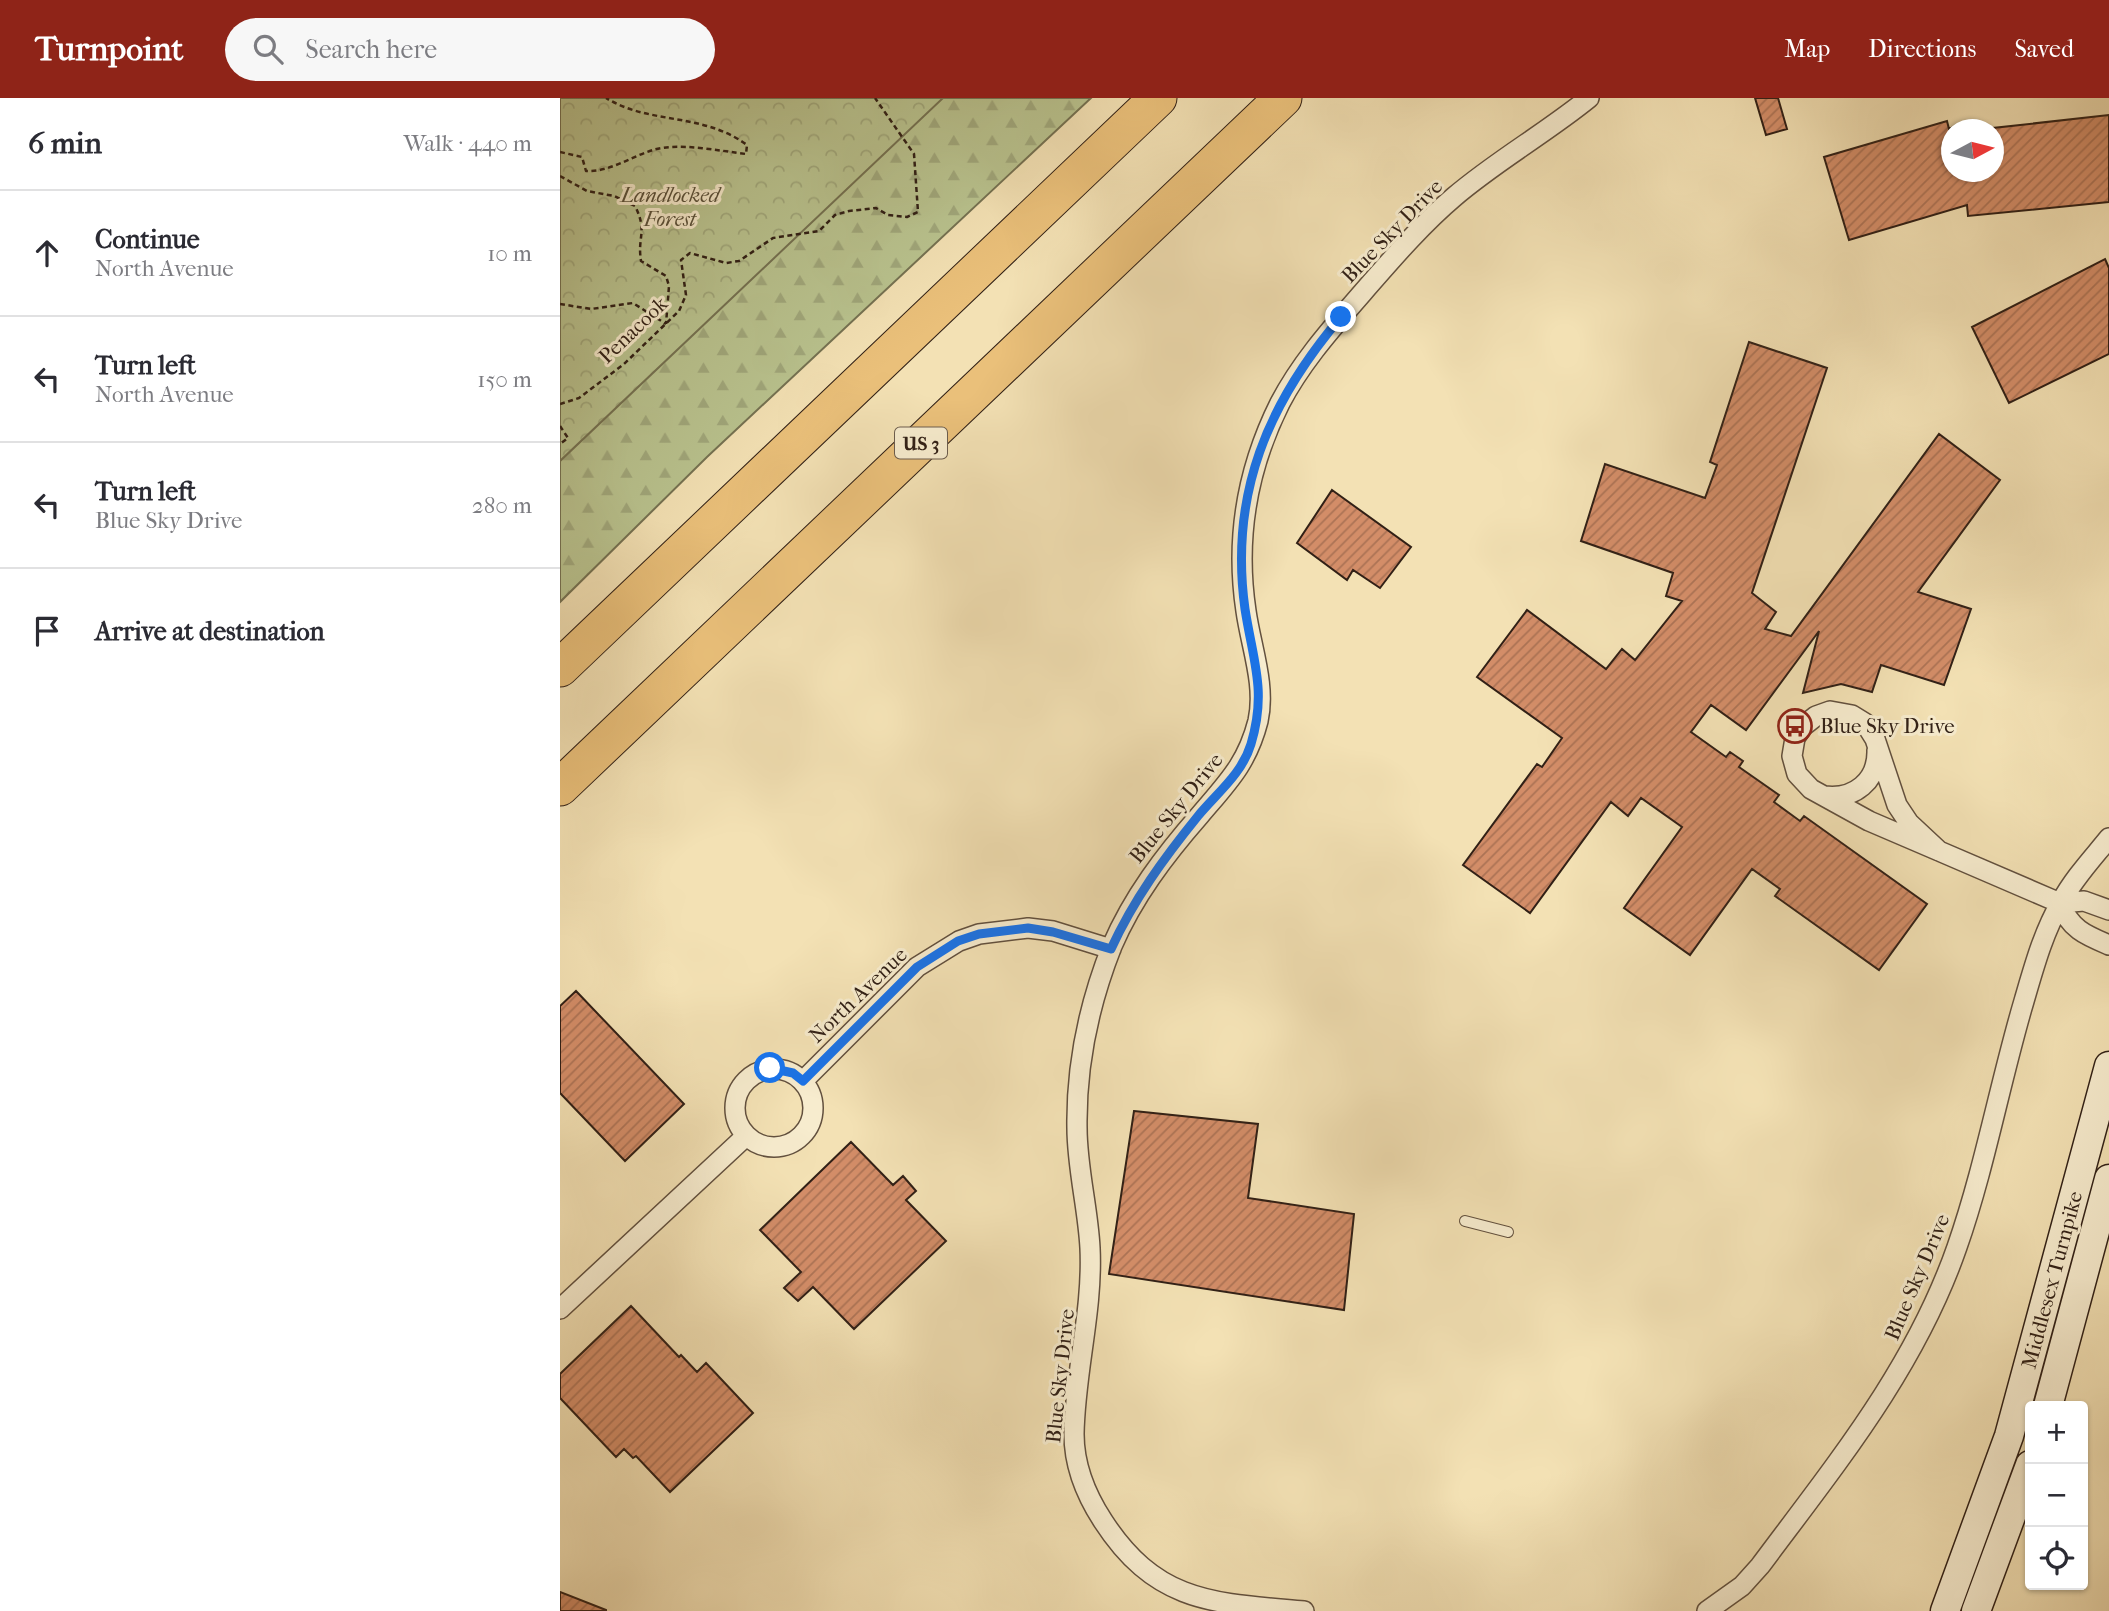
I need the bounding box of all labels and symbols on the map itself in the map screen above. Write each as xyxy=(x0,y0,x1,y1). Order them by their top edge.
north arrow xyxy=(1941,119,2004,182)
street label: Blue Sky Drive xyxy=(1337,174,1447,288)
park label: Landlocked Forest xyxy=(619,183,722,231)
street label: Penacook xyxy=(594,291,672,368)
route end xyxy=(1325,301,1356,332)
road number: US 3 xyxy=(895,428,947,458)
bus stop icon: Blue Sky Drive xyxy=(1776,707,1814,745)
place label: Blue Sky Drive xyxy=(1820,714,1955,738)
street label: Blue Sky Drive xyxy=(1124,748,1228,868)
street label: North Avenue xyxy=(804,942,912,1048)
route start xyxy=(754,1052,785,1083)
street label: Middlesex Turnpike xyxy=(2017,1189,2087,1371)
street label: Blue Sky Drive xyxy=(1880,1210,1954,1344)
street label: Blue Sky Drive xyxy=(1041,1308,1079,1444)

